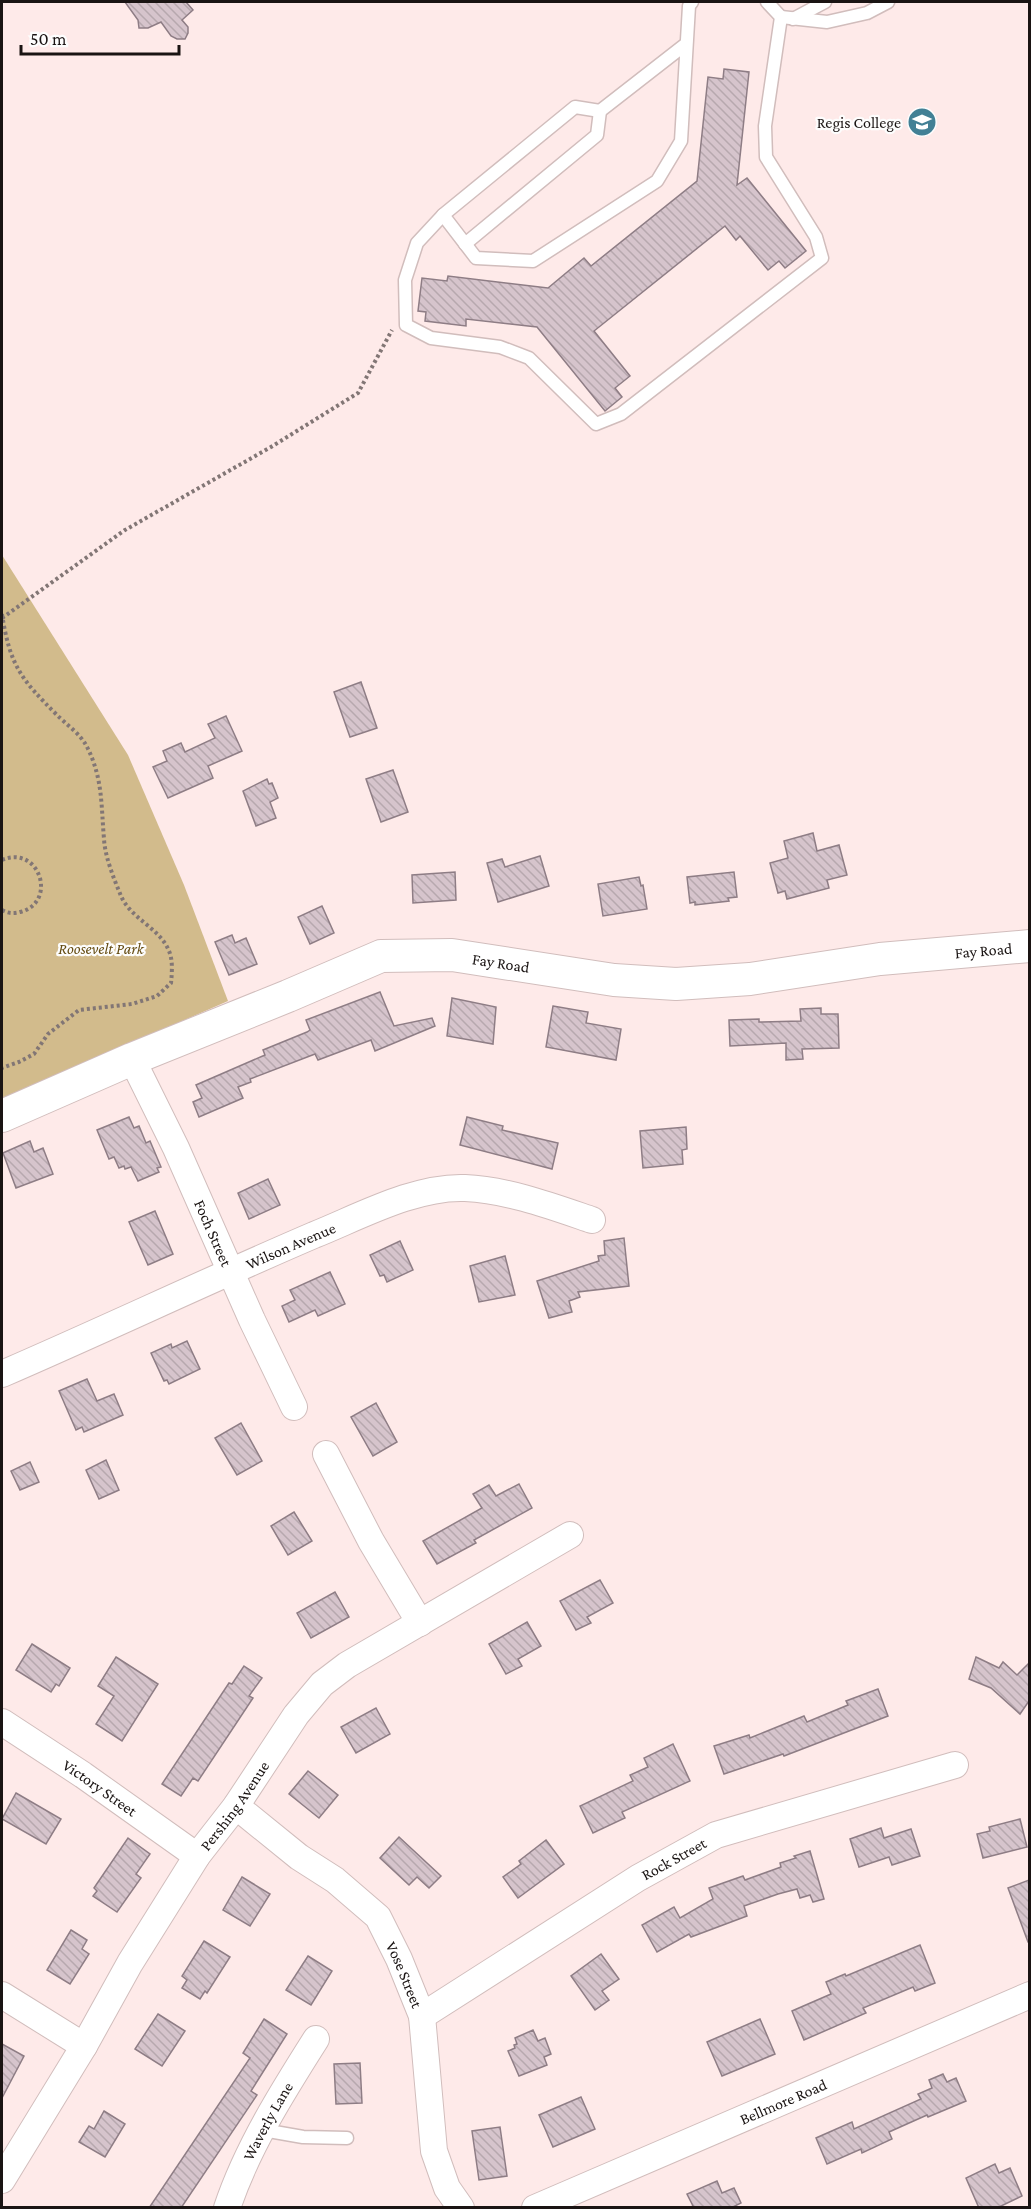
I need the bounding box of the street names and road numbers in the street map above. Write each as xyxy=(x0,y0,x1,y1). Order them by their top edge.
street label: Fay Road xyxy=(954,940,1014,961)
street label: Fay Road xyxy=(471,950,531,976)
street label: Foch Street xyxy=(191,1197,235,1270)
street label: Wilson Avenue xyxy=(243,1219,338,1273)
street label: Victory Street xyxy=(60,1756,141,1820)
street label: Pershing Avenue xyxy=(197,1758,272,1854)
street label: Rock Street xyxy=(639,1834,710,1883)
street label: Vose Street xyxy=(383,1939,426,2011)
street label: Bellmore Road xyxy=(737,2075,830,2128)
street label: Waverly Lane xyxy=(239,2079,296,2163)

